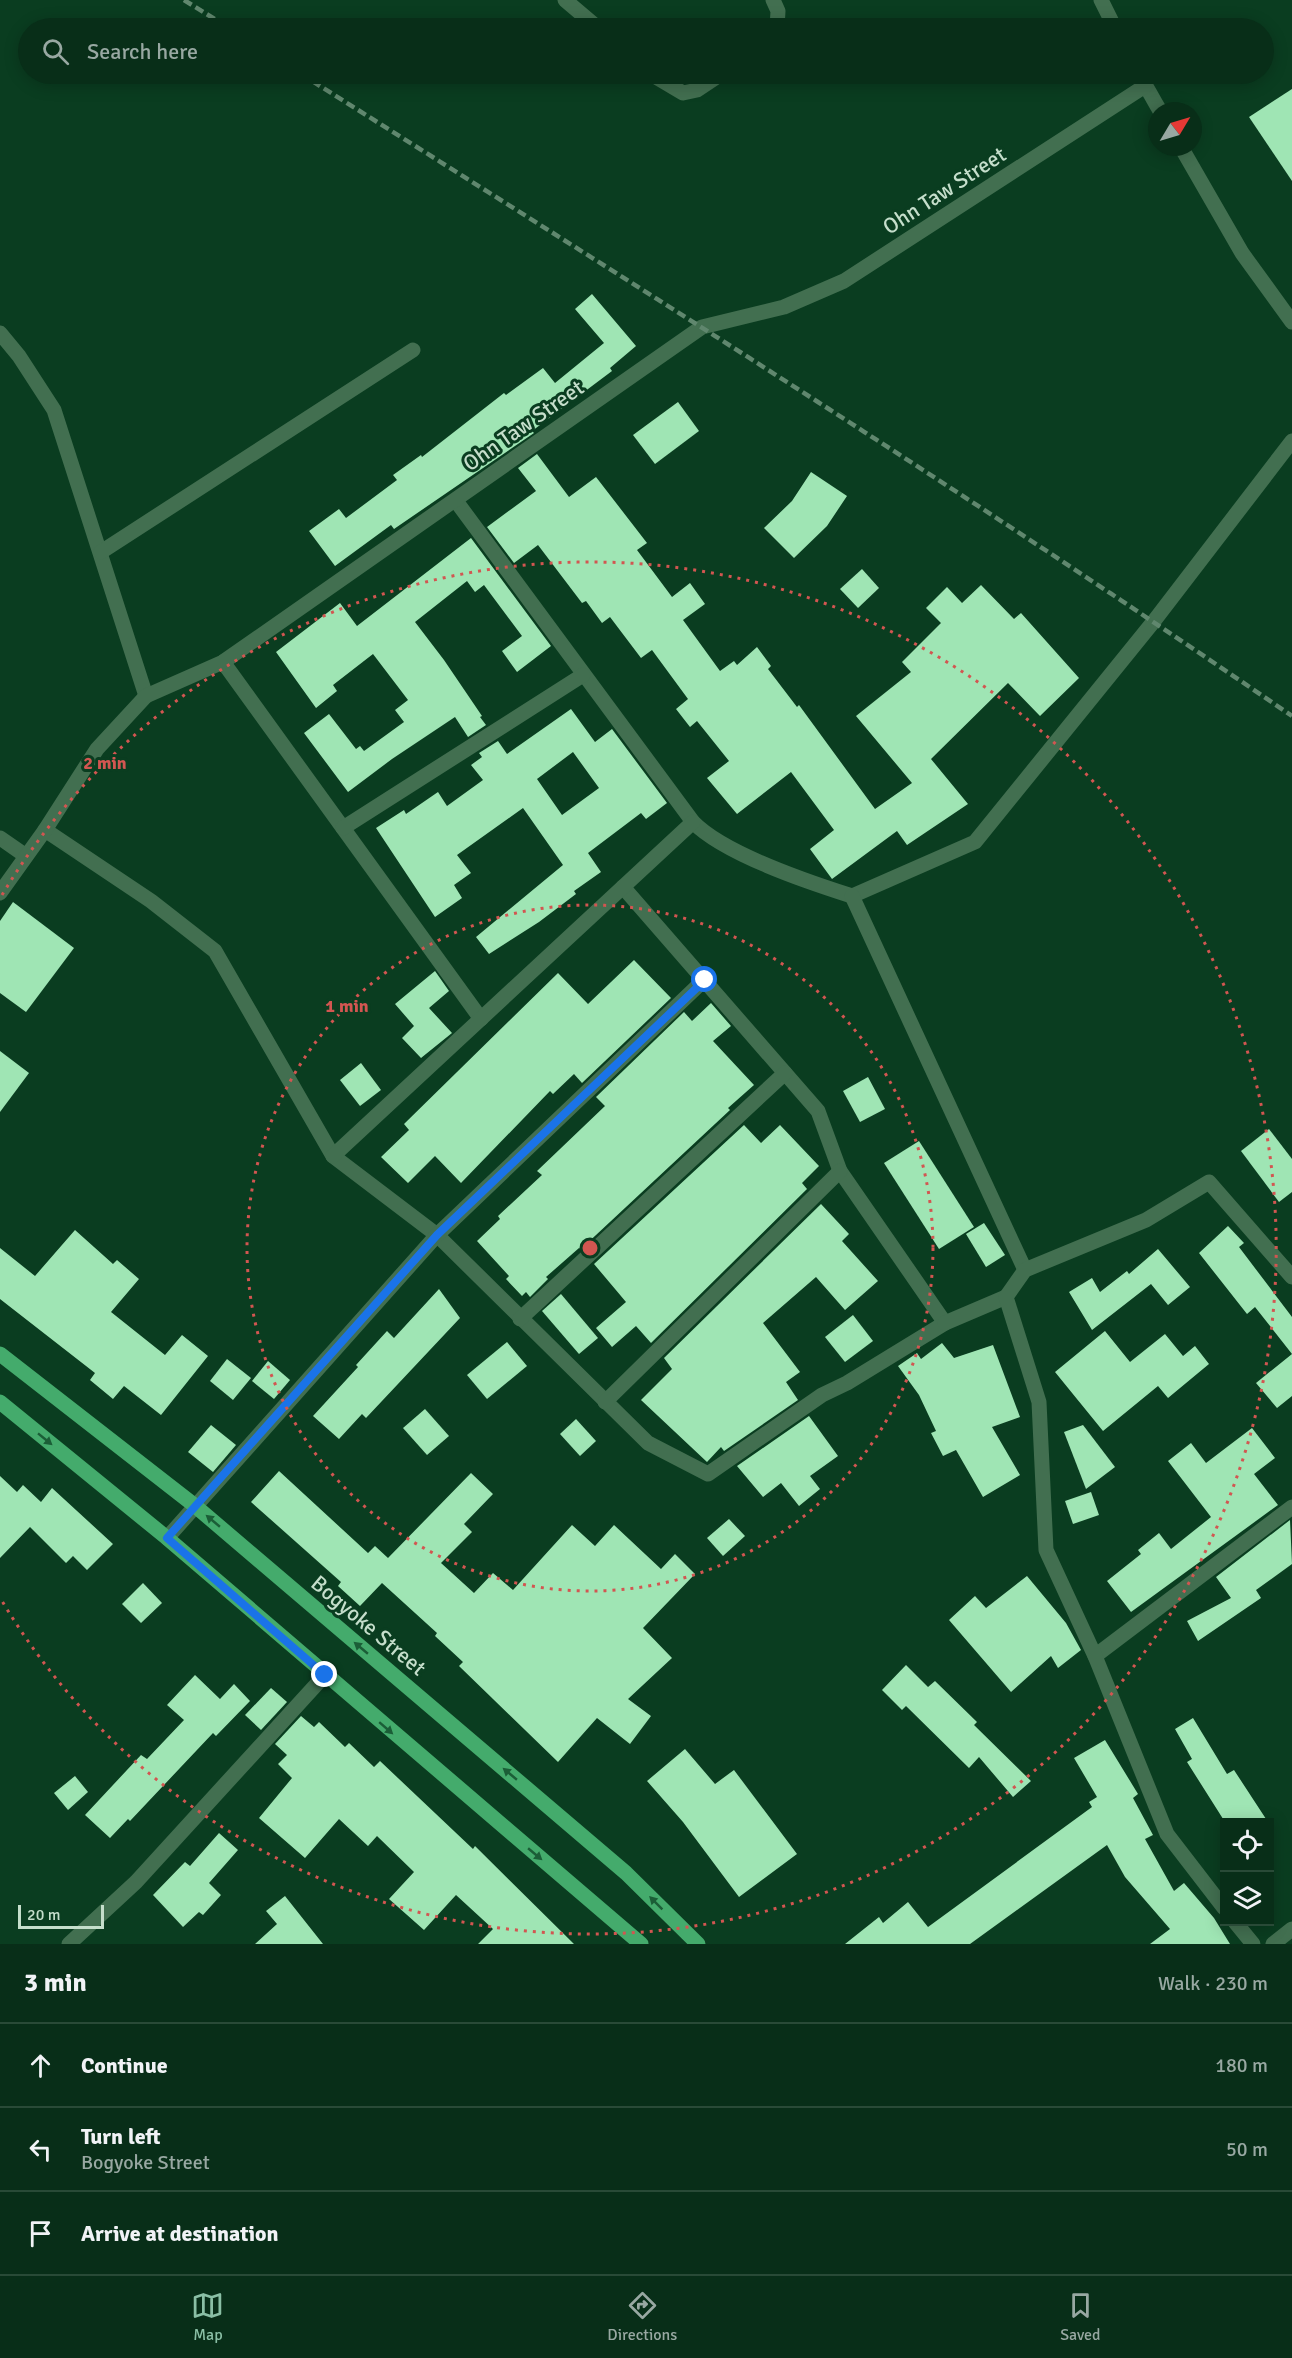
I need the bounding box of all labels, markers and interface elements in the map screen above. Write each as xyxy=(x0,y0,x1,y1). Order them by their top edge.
search box xyxy=(18,18,1274,84)
icon: search xyxy=(39,35,72,68)
text: Search here xyxy=(87,38,198,65)
north arrow xyxy=(1148,102,1202,156)
street label: Ohn Taw Street xyxy=(878,140,1011,240)
street label: Ohn Taw Street xyxy=(458,374,589,477)
text: 2 min xyxy=(83,752,127,774)
route start xyxy=(691,966,717,992)
text: 1 min xyxy=(325,995,369,1017)
centre of rings xyxy=(580,1238,600,1258)
one-way arrow xyxy=(37,1432,53,1445)
one-way arrow xyxy=(205,1515,221,1528)
street label: Bogyoke Street xyxy=(306,1570,432,1681)
one-way arrow xyxy=(354,1642,369,1655)
route end xyxy=(311,1661,337,1687)
one-way arrow xyxy=(378,1721,393,1734)
one-way arrow xyxy=(503,1768,518,1781)
map controls xyxy=(1220,1818,1274,1926)
button: locate xyxy=(1220,1818,1274,1872)
one-way arrow xyxy=(527,1848,543,1861)
button: layers xyxy=(1220,1872,1274,1926)
one-way arrow xyxy=(650,1896,664,1910)
scale bar xyxy=(18,1902,104,1930)
text: 20 m xyxy=(27,1905,61,1925)
text: 3 min xyxy=(24,1967,87,1999)
text: Walk · 230 m xyxy=(1158,1971,1268,1996)
icon: ahead xyxy=(24,2049,57,2082)
text: Continue xyxy=(81,2052,168,2079)
text: 180 m xyxy=(1215,2053,1268,2078)
text: Turn left xyxy=(81,2123,161,2150)
icon: left xyxy=(24,2133,57,2166)
text: 50 m xyxy=(1226,2137,1268,2162)
text: Bogyoke Street xyxy=(81,2150,210,2175)
icon: arrive xyxy=(24,2217,57,2250)
text: Arrive at destination xyxy=(81,2220,278,2247)
tab: Map xyxy=(191,2289,224,2345)
tab: Directions xyxy=(607,2289,677,2345)
tab: Saved xyxy=(1060,2289,1101,2345)

